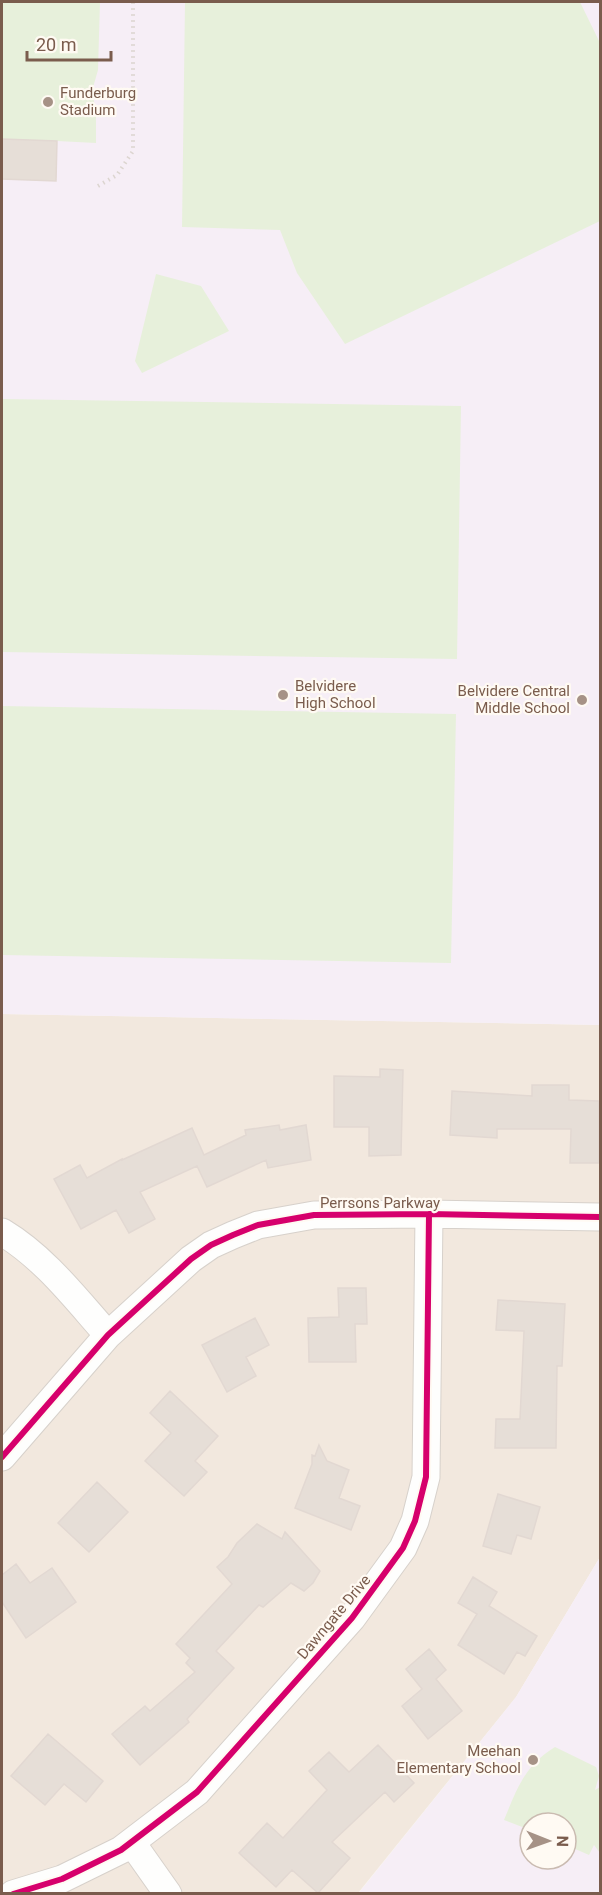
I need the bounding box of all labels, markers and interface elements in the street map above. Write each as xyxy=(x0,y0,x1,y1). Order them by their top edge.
scale bar xyxy=(27,24,111,62)
text: 20 m xyxy=(36,34,76,55)
place label: Funderburg Stadium xyxy=(60,84,136,119)
marker: Funderburg Stadium xyxy=(41,95,55,109)
place label: Belvidere High School xyxy=(295,677,376,712)
place label: Belvidere Central Middle School xyxy=(458,682,570,717)
marker: Belvidere High School xyxy=(276,688,290,702)
marker: Belvidere Central Middle School xyxy=(575,693,589,707)
street label: Perrsons Parkway xyxy=(320,1194,440,1212)
street label: Dawngate Drive xyxy=(294,1571,374,1663)
place label: Meehan Elementary School xyxy=(397,1742,521,1777)
marker: Meehan Elementary School xyxy=(526,1753,540,1767)
north arrow xyxy=(518,1811,578,1871)
text: N xyxy=(553,1835,572,1847)

